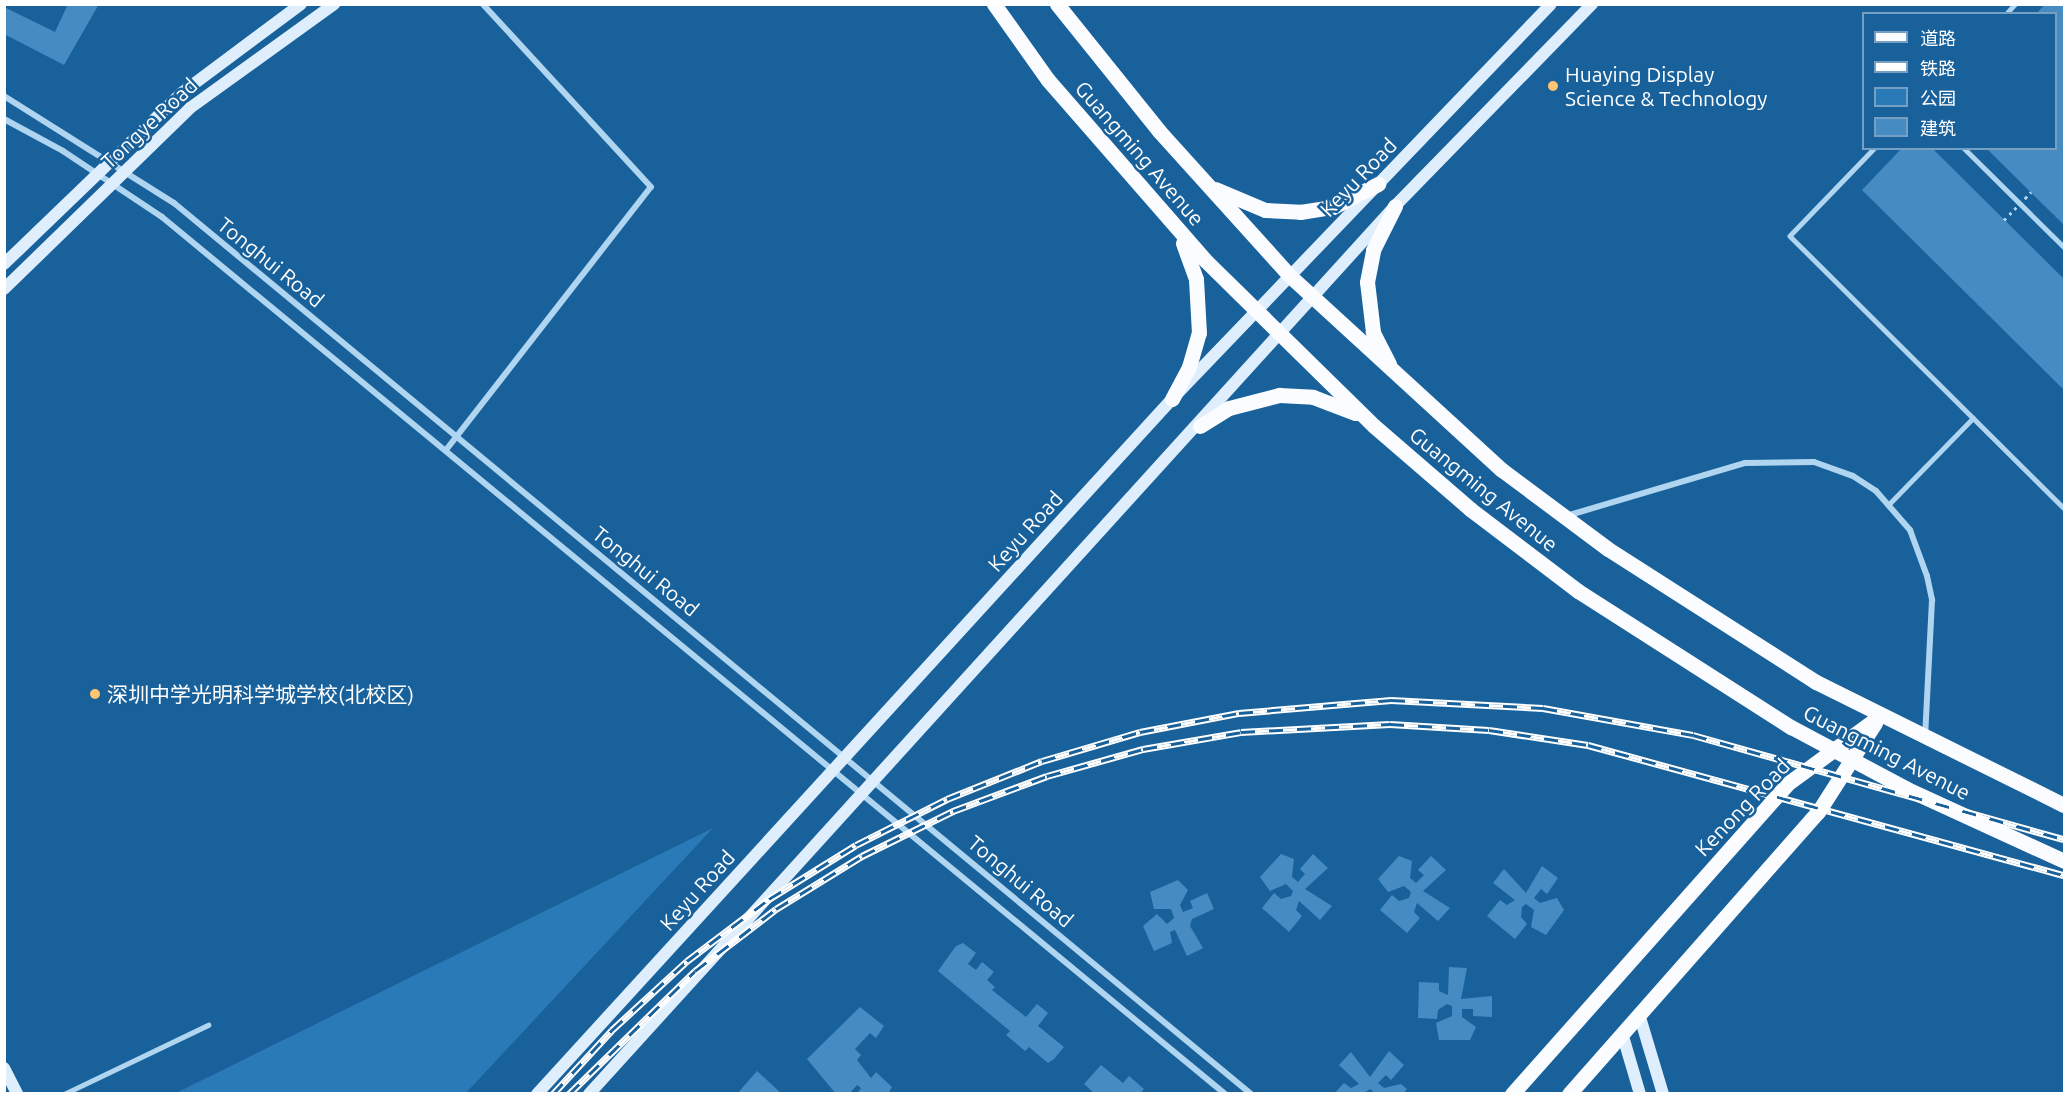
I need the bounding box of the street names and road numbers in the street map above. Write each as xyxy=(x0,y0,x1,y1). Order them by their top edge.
street label: Tongye Road xyxy=(96,72,202,174)
street label: Guangming Avenue xyxy=(1070,75,1210,231)
street label: Keyu Road xyxy=(1314,132,1402,222)
street label: Tonghui Road xyxy=(213,212,329,312)
street label: Guangming Avenue xyxy=(1405,421,1563,557)
street label: Keyu Road xyxy=(982,486,1068,576)
street label: Tonghui Road xyxy=(588,521,704,621)
street label: Guangming Avenue xyxy=(1799,699,1975,805)
street label: Kenong Road xyxy=(1689,753,1795,861)
street label: Tonghui Road xyxy=(963,830,1079,932)
street label: Keyu Road xyxy=(654,845,740,935)

